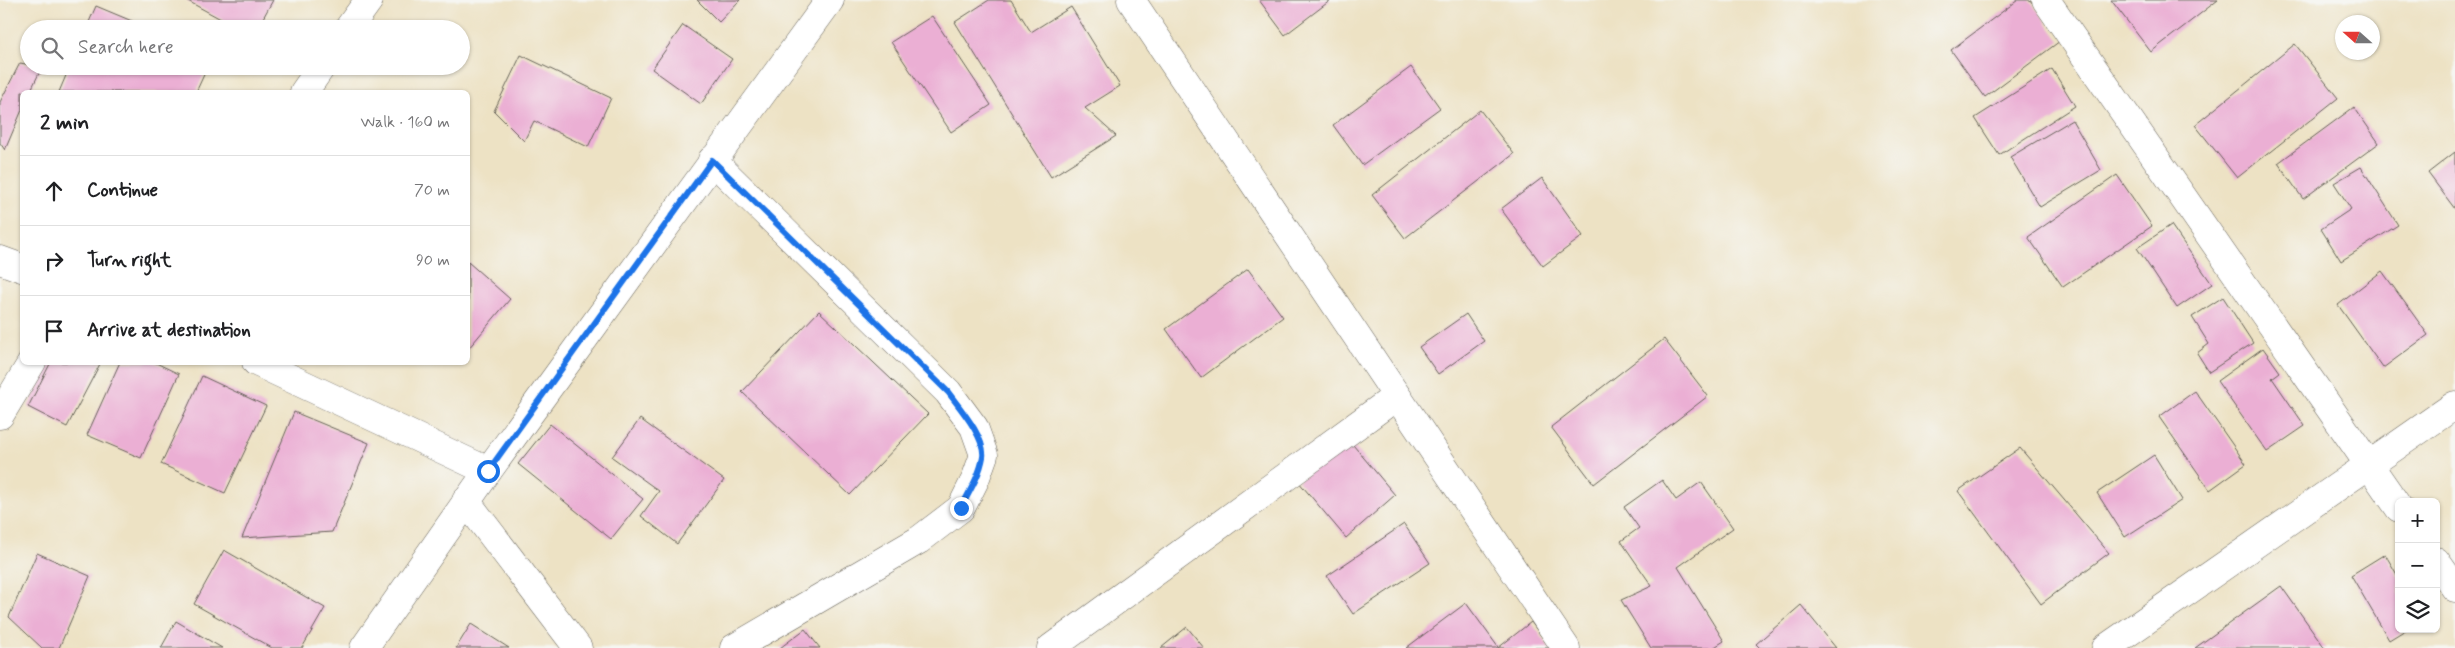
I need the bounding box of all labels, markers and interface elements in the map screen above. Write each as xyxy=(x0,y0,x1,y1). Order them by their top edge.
north arrow xyxy=(2335,15,2380,60)
search box xyxy=(20,20,470,75)
icon: search xyxy=(38,34,66,62)
text: Search here xyxy=(78,35,174,60)
text: 2 min xyxy=(40,109,89,137)
text: Walk · 160 m xyxy=(360,112,450,133)
icon: ahead xyxy=(40,177,68,205)
text: Continue xyxy=(87,178,158,203)
text: 70 m xyxy=(414,180,450,201)
icon: right xyxy=(40,247,68,275)
text: Turn right xyxy=(87,248,171,273)
text: 90 m xyxy=(416,250,450,271)
icon: arrive xyxy=(40,317,68,345)
text: Arrive at destination xyxy=(87,318,251,343)
route start xyxy=(477,460,500,483)
route end xyxy=(950,497,973,520)
map controls xyxy=(2395,498,2440,633)
button: + xyxy=(2395,498,2440,543)
button: − xyxy=(2395,543,2440,588)
button: layers xyxy=(2395,588,2440,633)

